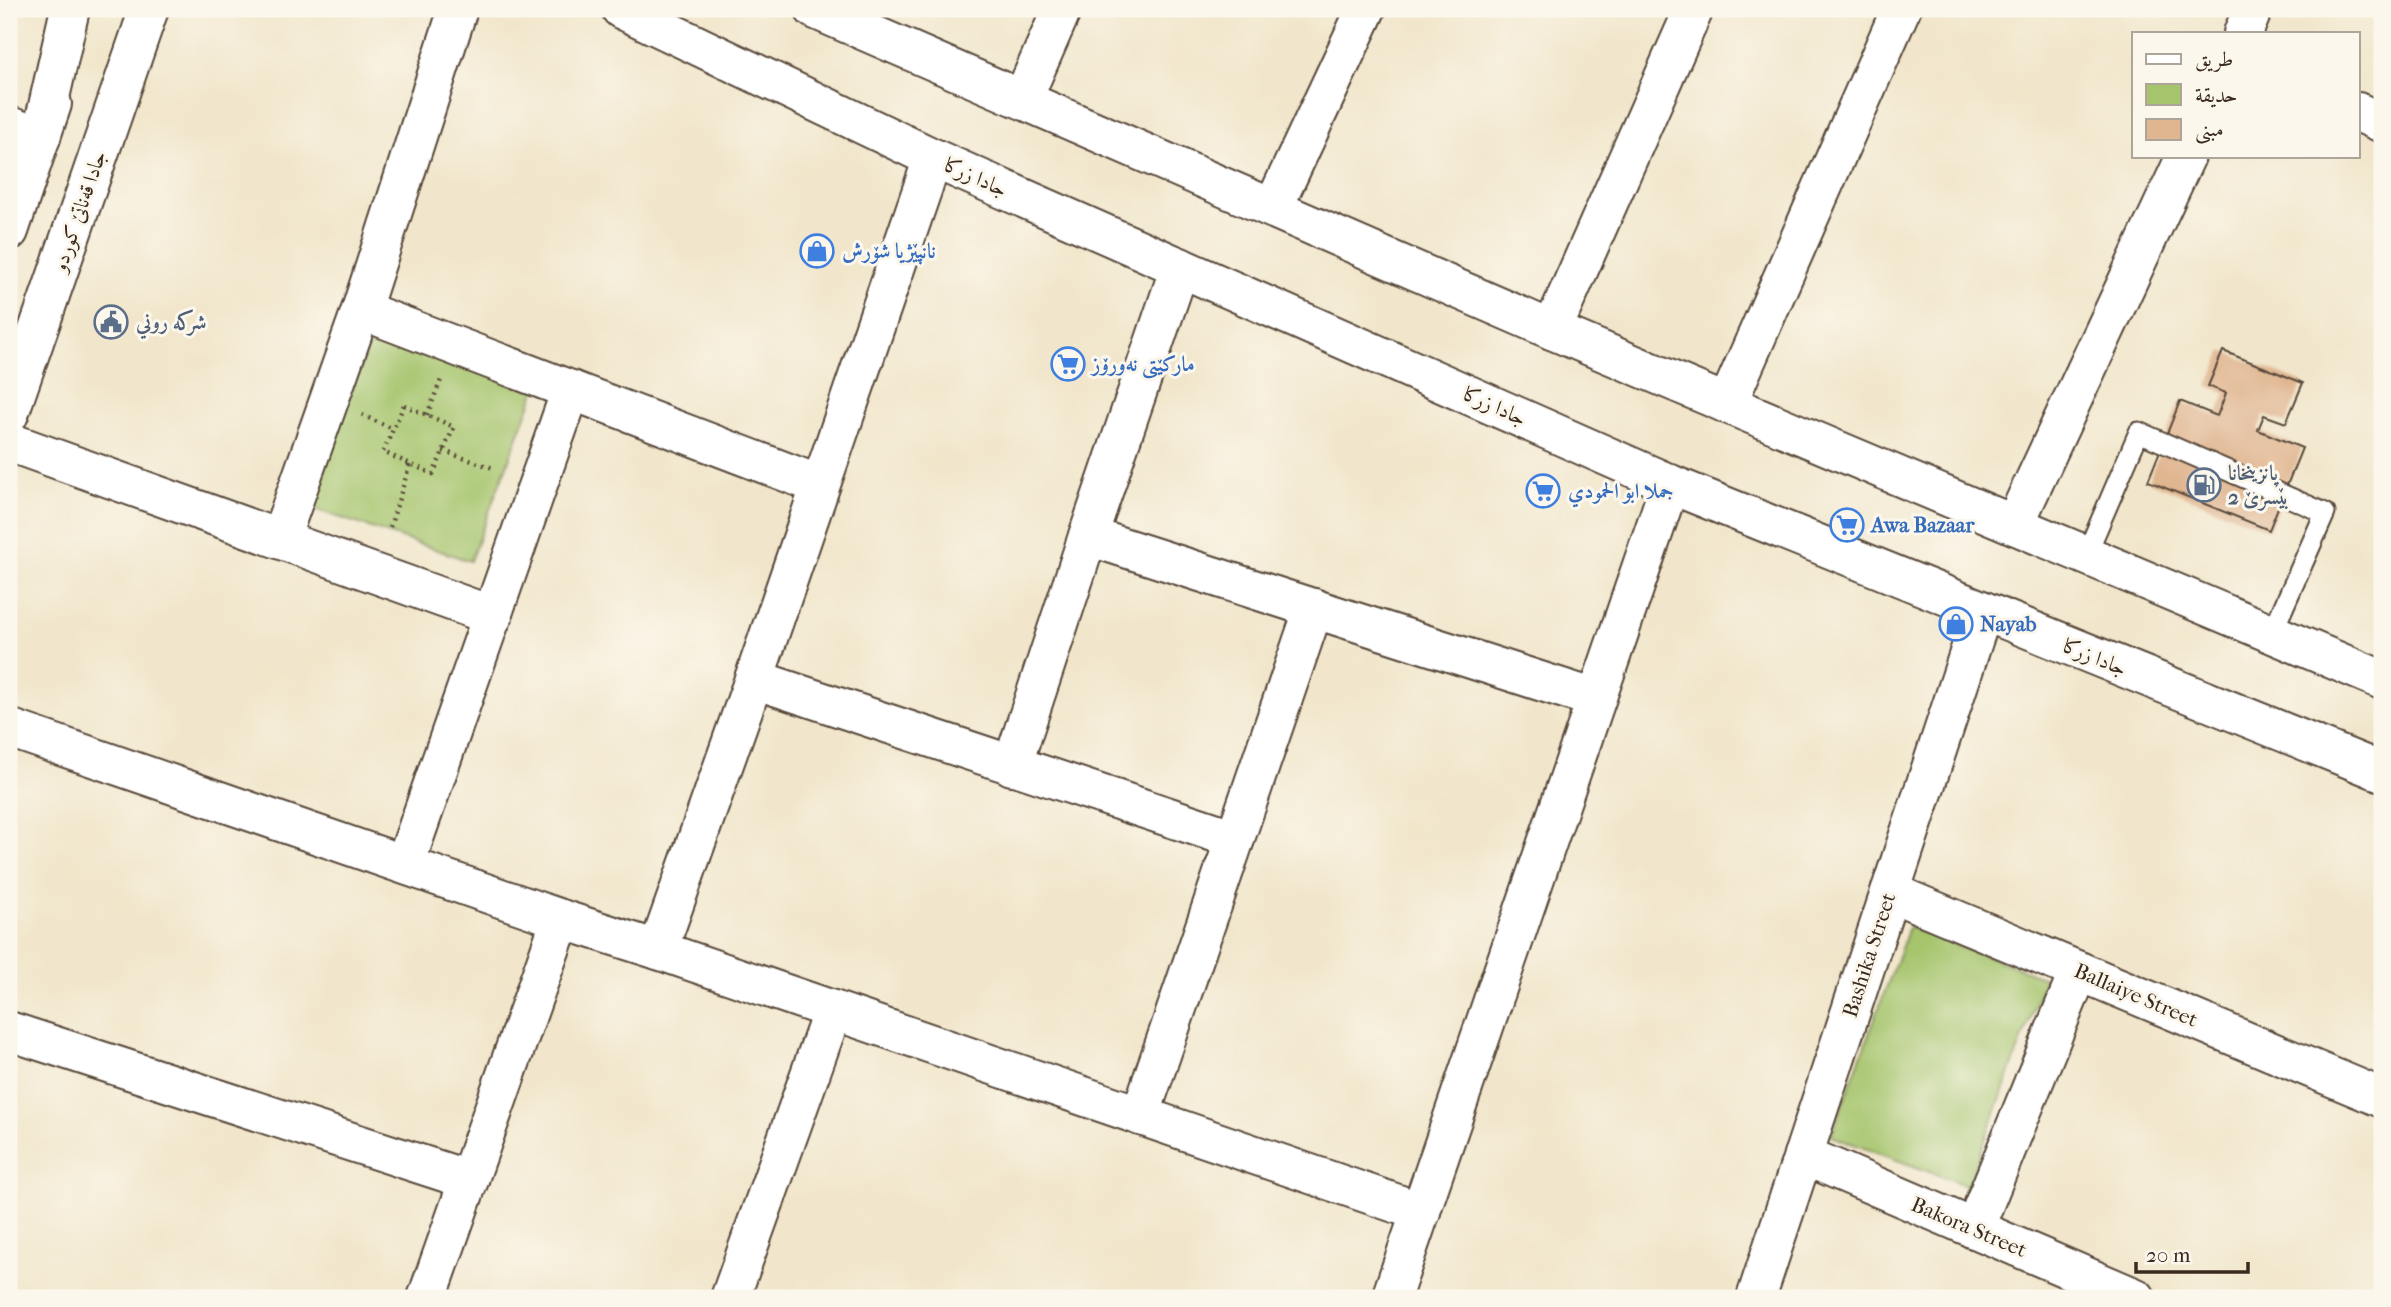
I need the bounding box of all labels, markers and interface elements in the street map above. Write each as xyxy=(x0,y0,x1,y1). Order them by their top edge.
legend xyxy=(2132,32,2360,158)
text: طريق xyxy=(2195,47,2233,72)
text: حديقة xyxy=(2195,83,2238,108)
text: مبنى xyxy=(2195,117,2224,144)
street label: جادا قەناتێ کوردو xyxy=(46,147,112,277)
street label: جادا زرکا xyxy=(941,153,1011,201)
shop icon: نانپێژیا شۆرش xyxy=(798,232,836,270)
place label: نانپێژیا شۆرش xyxy=(842,239,936,265)
public building icon: شركه روني xyxy=(92,303,130,341)
place label: شركه روني xyxy=(135,309,207,340)
supermarket icon: مارکێتی نەورۆز xyxy=(1049,345,1087,383)
place label: مارکێتی نەورۆز xyxy=(1090,352,1195,379)
street label: جادا زرکا xyxy=(1460,382,1530,430)
place label: پانزینخانا بێسرێ 2 xyxy=(2228,461,2289,511)
fuel station icon: پانزینخانا بێسرێ 2 xyxy=(2185,466,2223,504)
supermarket icon: جملا ابو الحمودي xyxy=(1524,472,1562,510)
place label: جملا ابو الحمودي xyxy=(1568,479,1674,508)
supermarket icon: Awa Bazaar xyxy=(1828,506,1866,544)
place label: Awa Bazaar xyxy=(1869,513,1976,537)
shop icon: Nayab xyxy=(1937,605,1975,643)
place label: Nayab xyxy=(1980,612,2036,636)
street label: جادا زرکا xyxy=(2060,634,2130,680)
street label: Bashika Street xyxy=(1838,889,1901,1020)
street label: Ballaiye Street xyxy=(2071,958,2202,1032)
street label: Bakora Street xyxy=(1908,1192,2031,1262)
scale bar xyxy=(2136,1230,2248,1274)
text: 20 m xyxy=(2146,1243,2191,1267)

